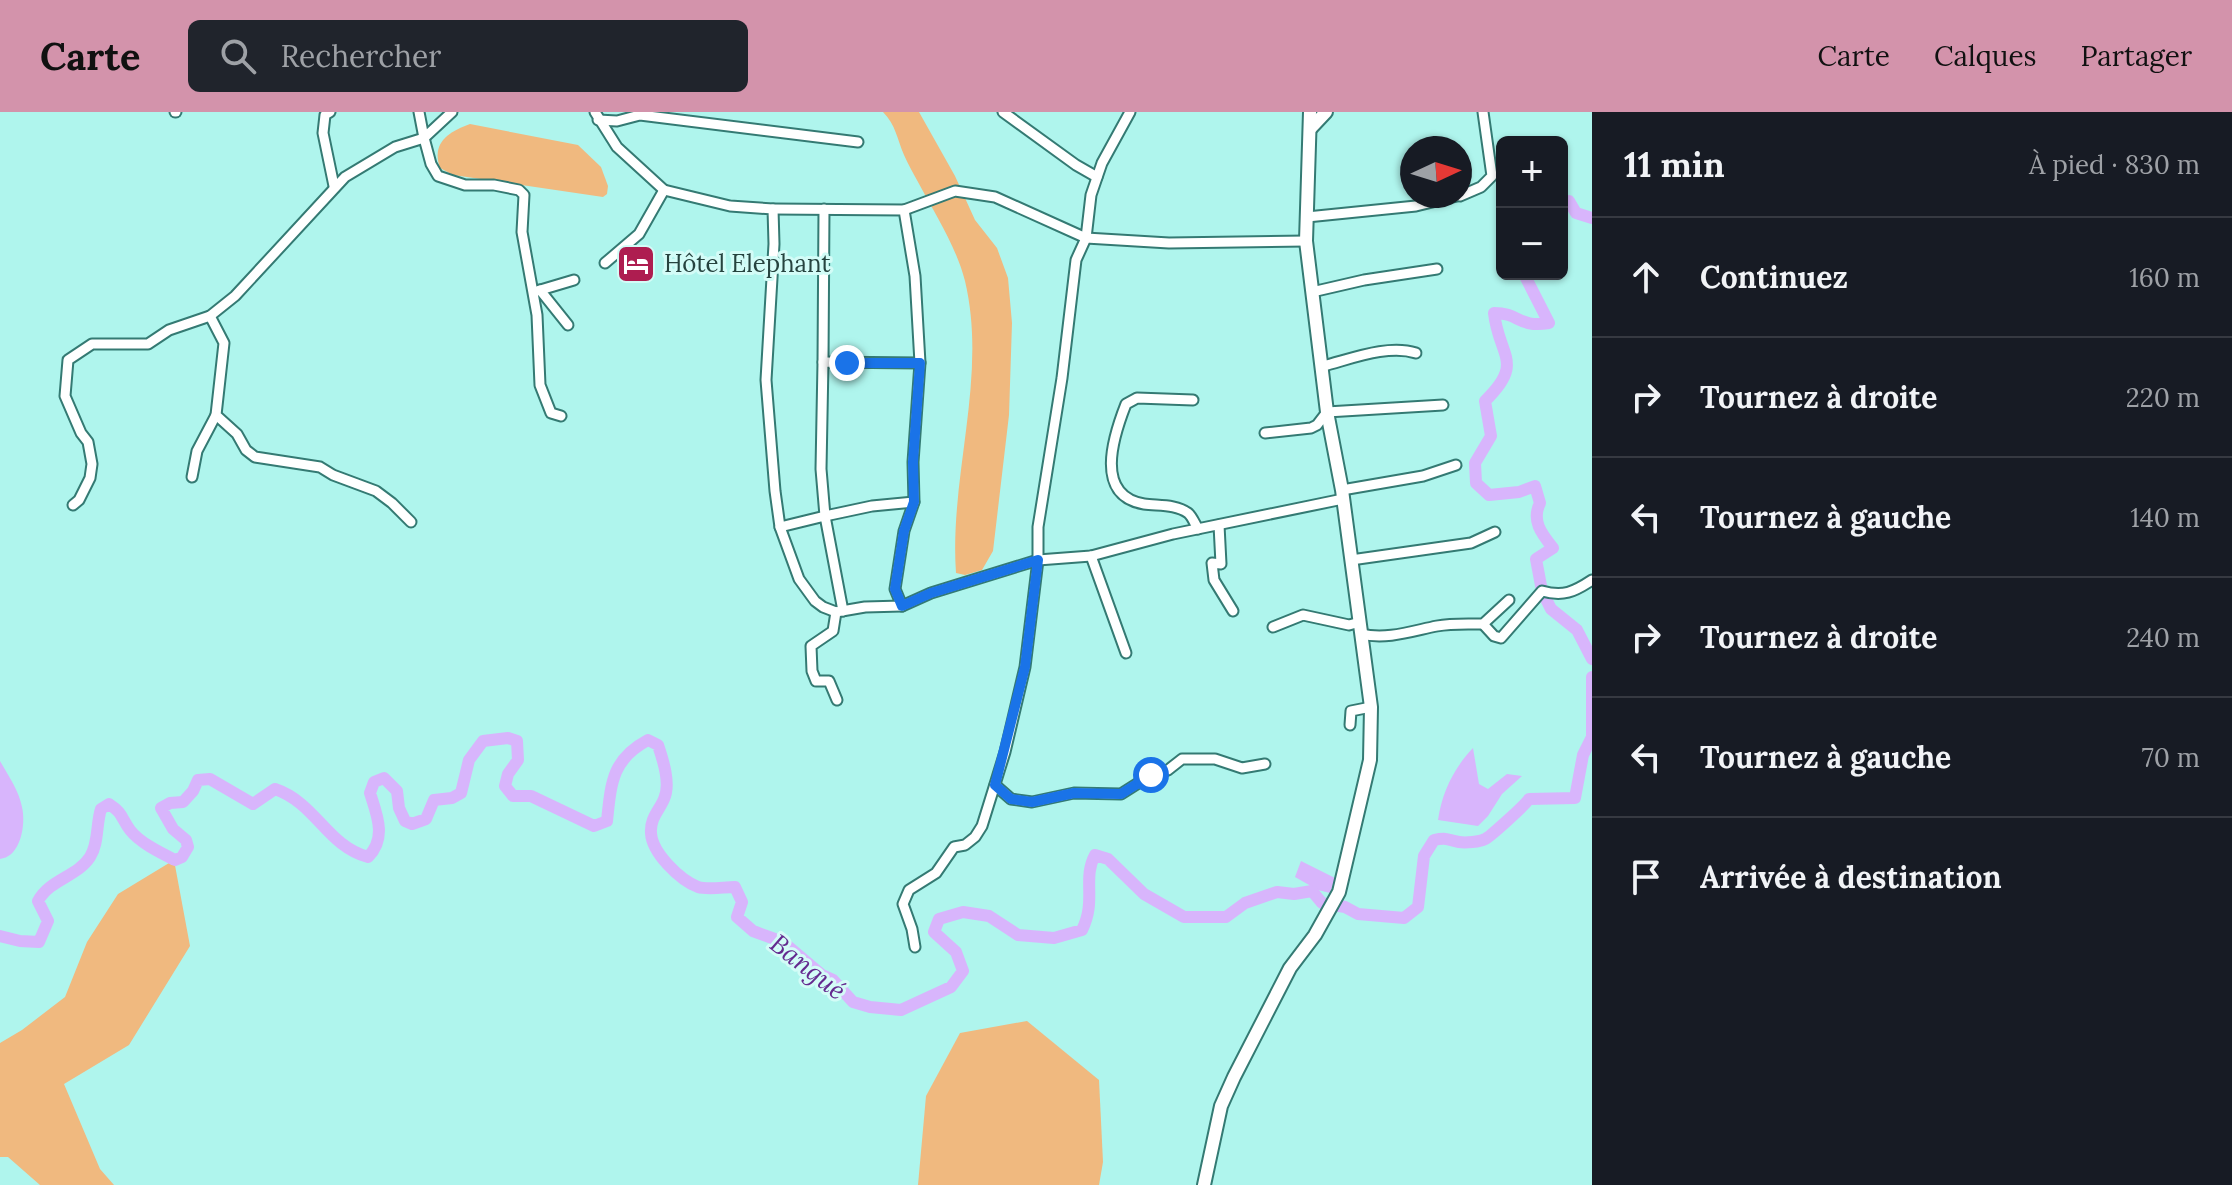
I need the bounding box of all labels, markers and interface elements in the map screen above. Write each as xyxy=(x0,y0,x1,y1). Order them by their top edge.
search box xyxy=(188,20,748,92)
text: Carte xyxy=(40,32,140,80)
icon: search xyxy=(216,34,260,78)
text: Rechercher xyxy=(280,37,441,75)
text: Carte xyxy=(1818,38,1890,74)
text: Calques xyxy=(1934,38,2037,74)
text: Partager xyxy=(2081,38,2192,74)
north arrow xyxy=(1400,136,1472,208)
map controls xyxy=(1496,136,1568,280)
button: + xyxy=(1496,136,1568,208)
text: 11 min xyxy=(1624,143,1725,186)
text: À pied · 830 m xyxy=(2029,148,2200,181)
button: − xyxy=(1496,208,1568,280)
hotel icon: Hôtel Elephant xyxy=(615,243,657,285)
place label: Hôtel Elephant xyxy=(664,248,831,279)
icon: ahead xyxy=(1624,255,1668,299)
text: Continuez xyxy=(1700,258,1848,296)
text: 160 m xyxy=(2129,261,2200,294)
route end xyxy=(829,345,865,381)
icon: right xyxy=(1624,375,1668,419)
text: Tournez à droite xyxy=(1700,378,1937,416)
text: 220 m xyxy=(2126,381,2200,414)
icon: left xyxy=(1624,495,1668,539)
text: Tournez à gauche xyxy=(1700,498,1951,536)
text: 140 m xyxy=(2130,501,2200,534)
icon: right xyxy=(1624,615,1668,659)
text: Tournez à droite xyxy=(1700,618,1937,656)
text: 240 m xyxy=(2126,621,2200,654)
icon: left xyxy=(1624,735,1668,779)
text: Tournez à gauche xyxy=(1700,738,1951,776)
text: 70 m xyxy=(2142,741,2200,774)
route start xyxy=(1133,757,1169,793)
icon: arrive xyxy=(1624,855,1668,899)
text: Arrivée à destination xyxy=(1700,858,2002,896)
water label: Bangué xyxy=(764,927,853,1007)

